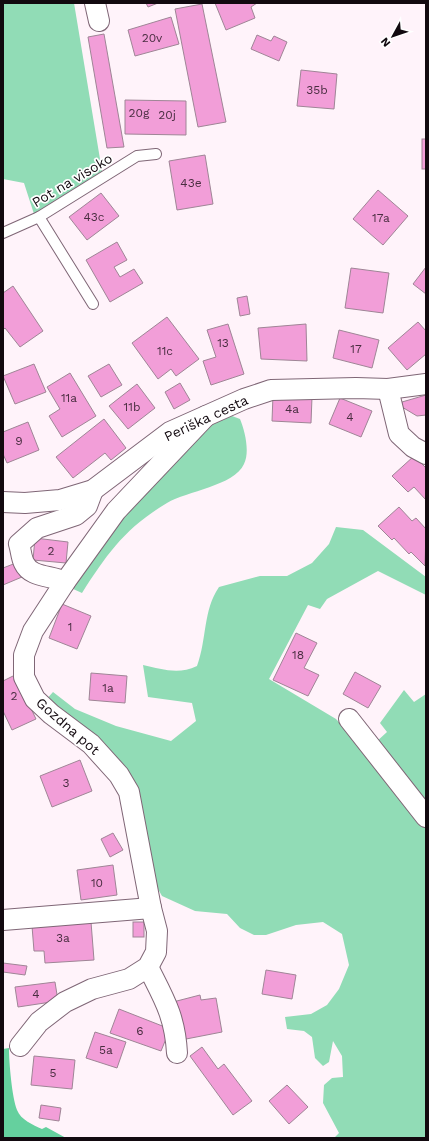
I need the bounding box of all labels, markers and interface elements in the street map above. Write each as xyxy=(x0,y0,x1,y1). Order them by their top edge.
north arrow xyxy=(373,16,413,56)
house number: 20v xyxy=(142,31,163,45)
text: N xyxy=(378,35,393,49)
house number: 35b xyxy=(306,83,328,97)
house number: 20g xyxy=(129,106,150,120)
house number: 20j xyxy=(158,108,176,122)
street label: Pot na visoko xyxy=(29,150,115,210)
house number: 43e xyxy=(180,176,202,190)
house number: 43c xyxy=(83,210,105,224)
house number: 17a xyxy=(372,211,390,225)
house number: 13 xyxy=(217,336,229,350)
house number: 17 xyxy=(350,342,362,356)
house number: 11c xyxy=(157,344,173,358)
house number: 11a xyxy=(61,391,77,405)
street label: Periška cesta xyxy=(162,392,250,444)
house number: 11b xyxy=(124,400,140,414)
house number: 4a xyxy=(285,402,299,416)
house number: 4 xyxy=(346,410,354,424)
house number: 9 xyxy=(15,434,23,448)
house number: 2 xyxy=(48,544,55,558)
house number: 1 xyxy=(68,620,72,634)
house number: 18 xyxy=(292,648,304,662)
house number: 1a xyxy=(102,681,114,695)
house number: 2 xyxy=(11,689,18,703)
street label: Gozdna pot xyxy=(33,694,103,758)
house number: 3 xyxy=(63,776,70,790)
house number: 10 xyxy=(91,876,103,890)
house number: 3a xyxy=(56,931,70,945)
house number: 4 xyxy=(32,987,40,1001)
house number: 6 xyxy=(136,1024,144,1038)
house number: 5a xyxy=(99,1043,113,1057)
house number: 5 xyxy=(50,1066,57,1080)

